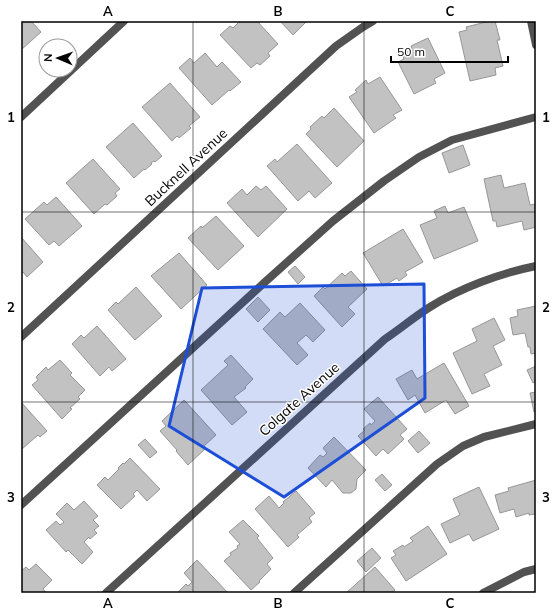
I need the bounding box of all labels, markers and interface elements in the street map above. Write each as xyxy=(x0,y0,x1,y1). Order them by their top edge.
text: A xyxy=(103,3,113,19)
text: B xyxy=(274,3,283,19)
text: C xyxy=(446,3,455,19)
north arrow xyxy=(38,38,78,78)
scale bar xyxy=(391,38,508,64)
text: 50 m xyxy=(397,44,425,59)
text: N xyxy=(41,53,55,62)
text: 1 xyxy=(7,109,15,125)
text: 1 xyxy=(542,109,550,125)
street label: Bucknell Avenue xyxy=(141,124,231,210)
text: 2 xyxy=(7,299,15,315)
text: 2 xyxy=(542,299,550,315)
street label: Colgate Avenue xyxy=(255,358,343,440)
text: 3 xyxy=(7,489,15,505)
text: 3 xyxy=(542,489,550,505)
text: A xyxy=(103,595,113,611)
text: B xyxy=(274,595,283,611)
text: C xyxy=(446,595,455,611)

